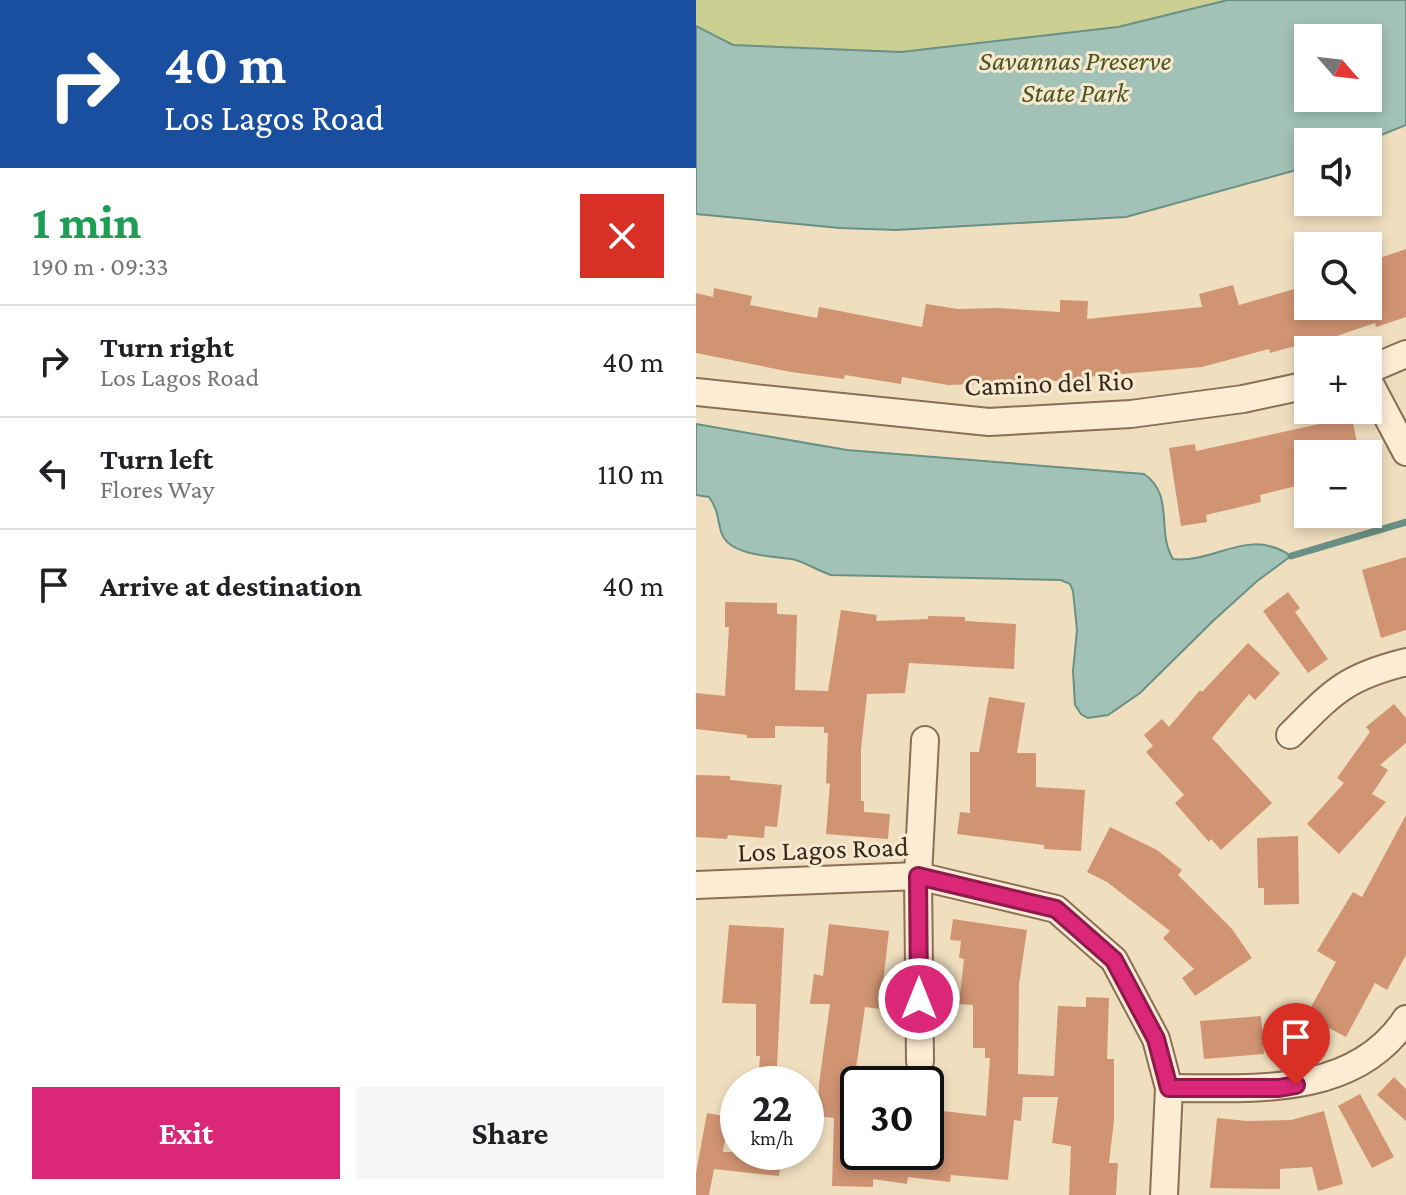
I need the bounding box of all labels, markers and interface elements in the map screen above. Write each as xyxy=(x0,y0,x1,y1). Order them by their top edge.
north arrow xyxy=(1294,24,1382,112)
map controls xyxy=(1294,24,1382,528)
icon: right xyxy=(32,32,136,136)
text: 40 m xyxy=(164,33,286,95)
park label: Savannas Preserve State Park xyxy=(979,45,1172,108)
text: Los Lagos Road xyxy=(164,98,384,138)
button: sound xyxy=(1294,128,1382,216)
button: close xyxy=(580,194,664,278)
text: 1 min xyxy=(32,195,141,248)
button: search xyxy=(1294,232,1382,320)
text: 190 m · 09:33 xyxy=(32,252,169,281)
text: Turn right xyxy=(100,330,234,363)
button: + xyxy=(1294,336,1382,424)
icon: right xyxy=(32,339,76,383)
text: 40 m xyxy=(602,345,664,378)
text: Los Lagos Road xyxy=(100,363,259,392)
street label: Camino del Rio xyxy=(964,365,1134,401)
button: − xyxy=(1294,440,1382,528)
text: Turn left xyxy=(100,442,213,475)
icon: left xyxy=(32,451,76,495)
text: 110 m xyxy=(597,457,664,490)
text: Flores Way xyxy=(100,475,214,504)
icon: arrive xyxy=(32,563,76,607)
text: Arrive at destination xyxy=(100,569,362,602)
text: 40 m xyxy=(602,569,664,602)
street label: Los Lagos Road xyxy=(737,831,909,867)
position arrow xyxy=(877,957,961,1041)
pin xyxy=(1262,1003,1330,1085)
icon: arrive xyxy=(1274,1015,1318,1059)
speed limit sign: 30 xyxy=(840,1066,944,1170)
text: 22 xyxy=(752,1085,792,1130)
button: Exit xyxy=(32,1087,340,1179)
button: Share xyxy=(356,1087,664,1179)
text: km/h xyxy=(750,1127,794,1149)

